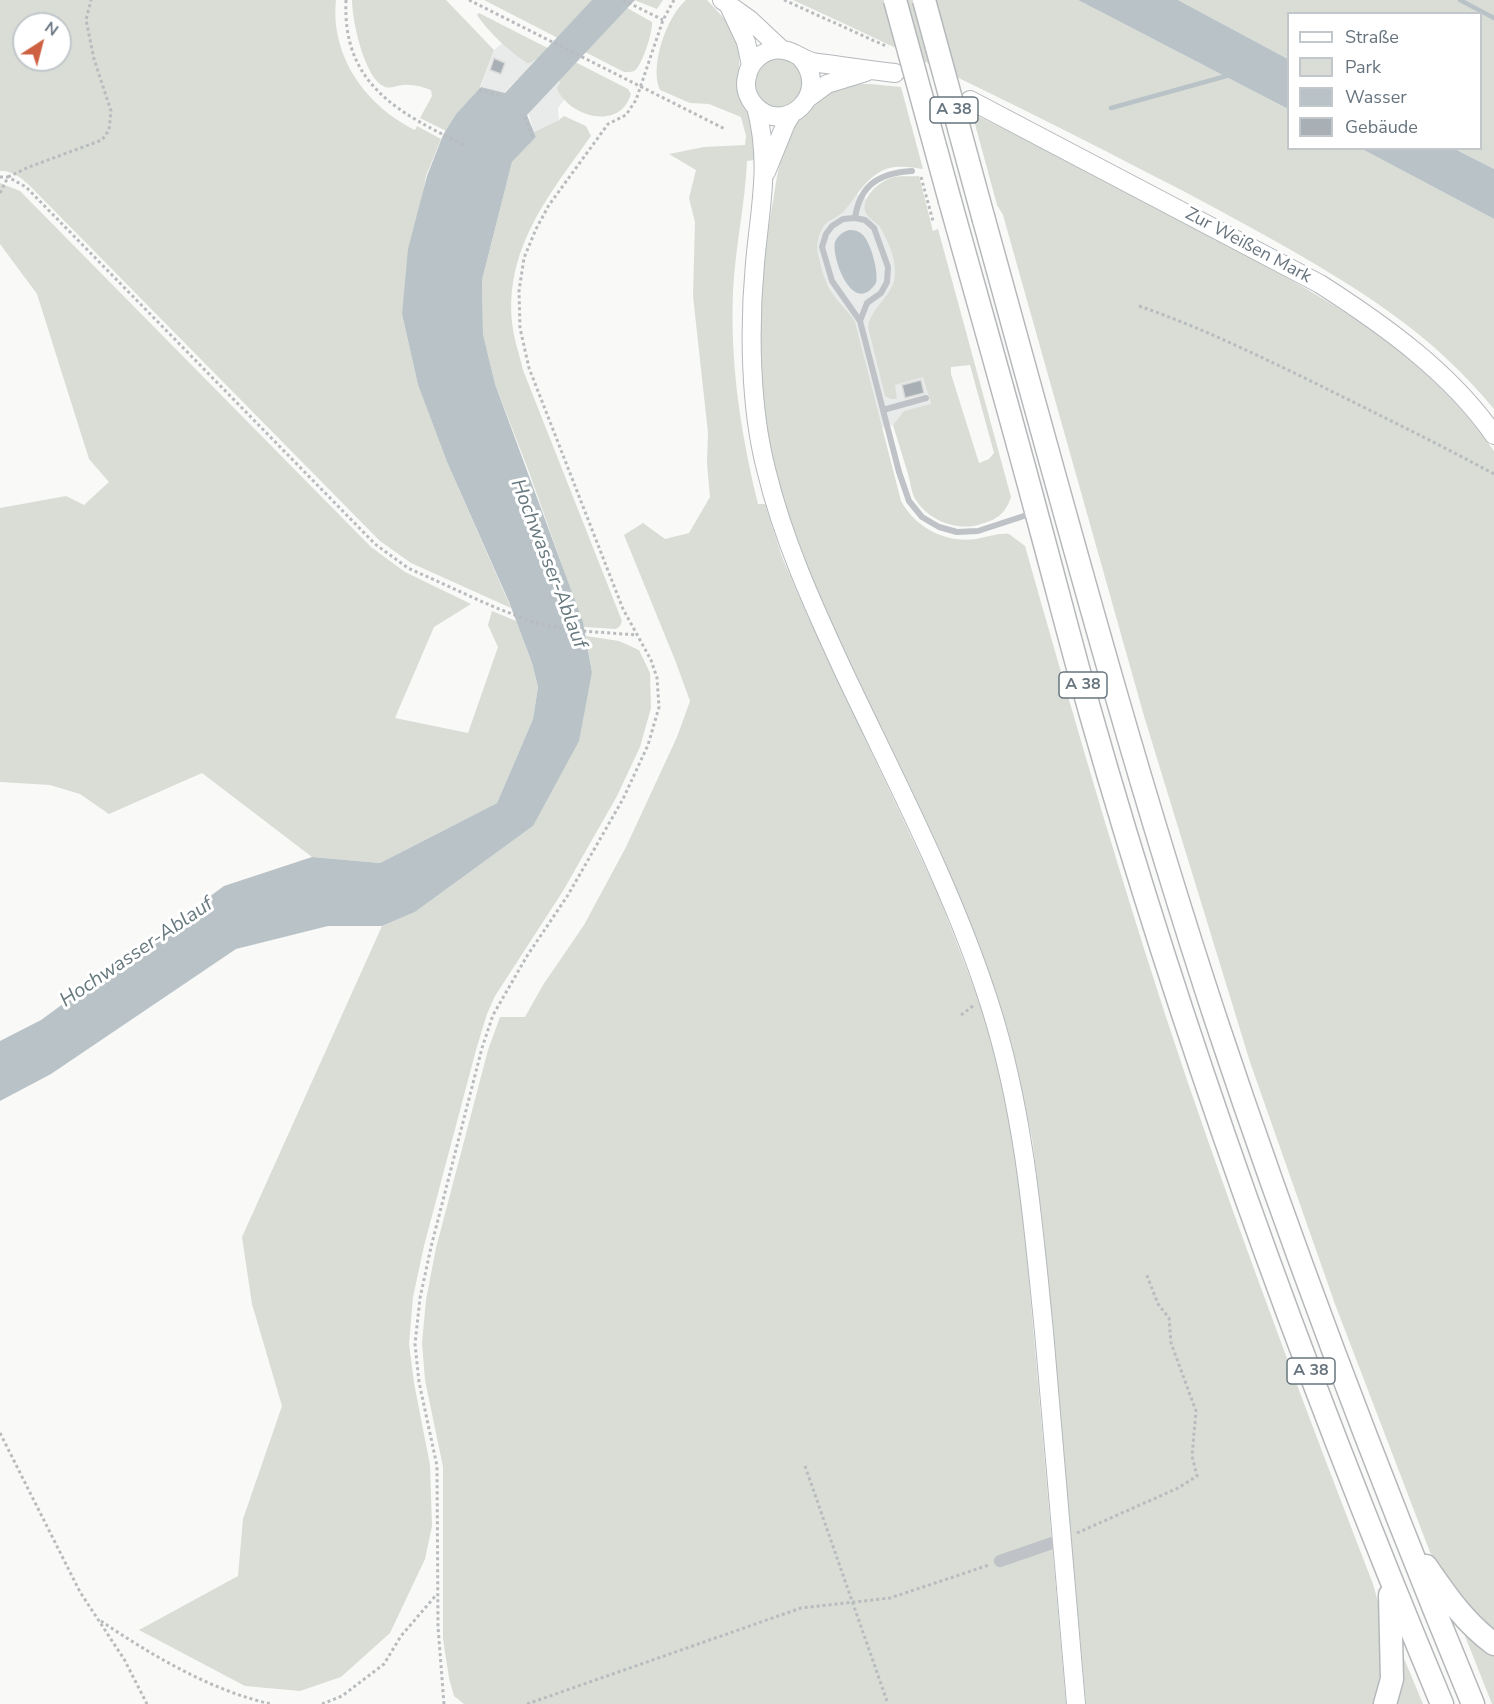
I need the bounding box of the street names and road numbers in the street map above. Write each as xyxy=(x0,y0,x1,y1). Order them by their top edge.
road number: A 38 xyxy=(930,97,978,123)
street label: Zur Weißen Mark xyxy=(1181,204,1315,288)
road number: A 38 xyxy=(1059,672,1107,698)
road number: A 38 xyxy=(1287,1358,1335,1384)

